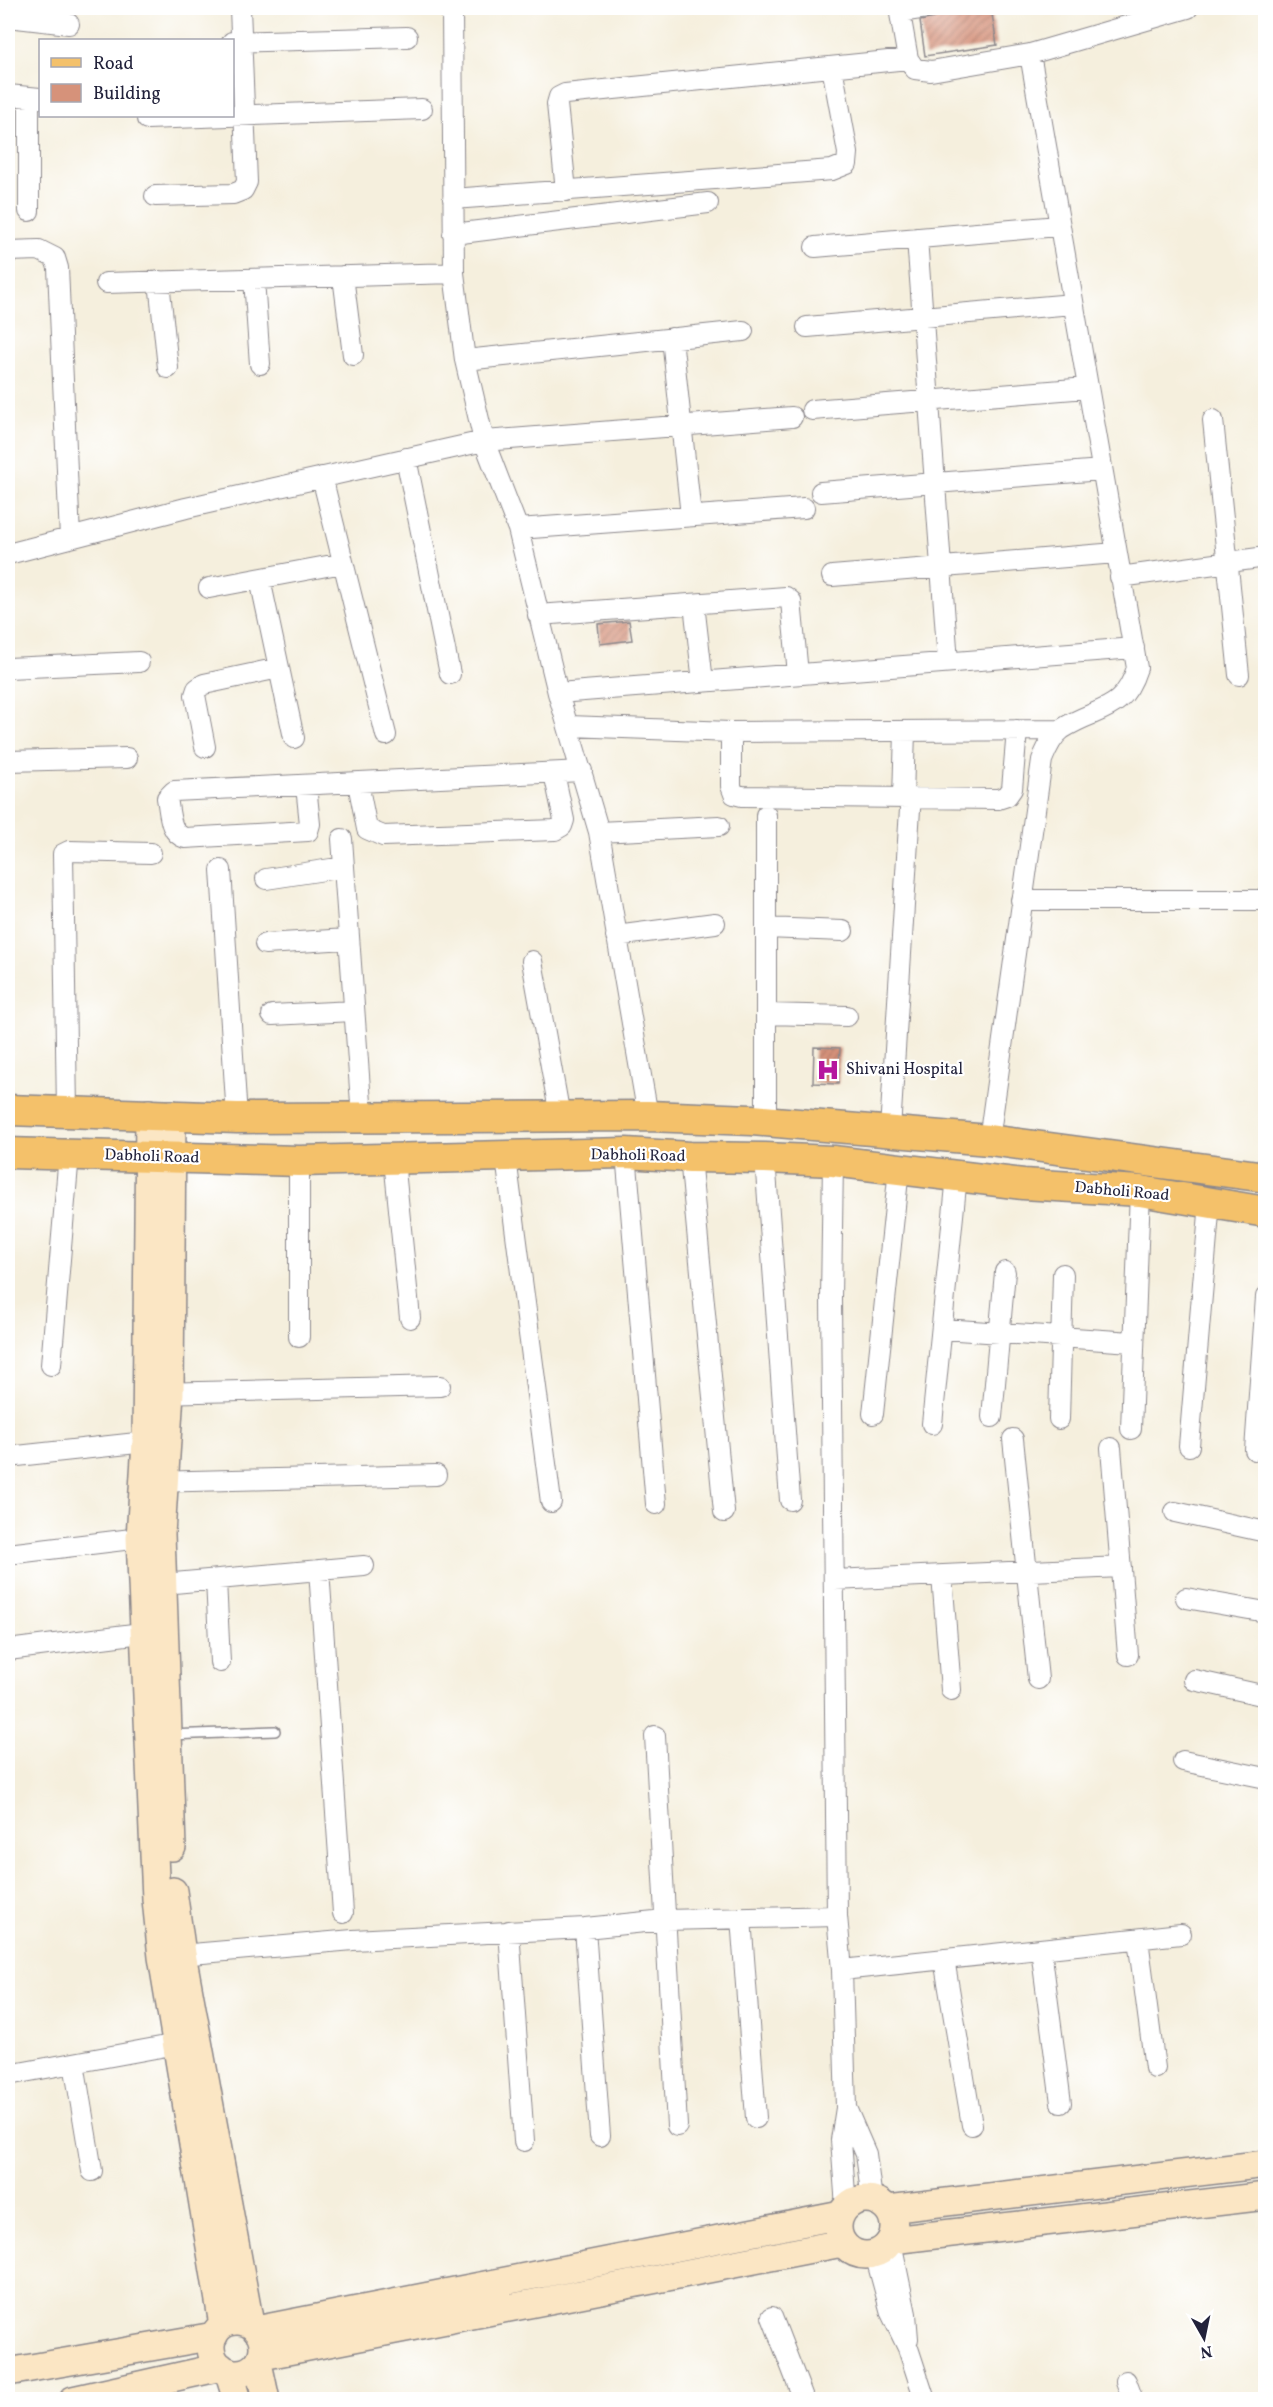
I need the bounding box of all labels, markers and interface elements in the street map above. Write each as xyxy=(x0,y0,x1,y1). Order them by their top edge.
legend xyxy=(39,39,234,117)
text: Road xyxy=(93,52,134,77)
text: Building xyxy=(93,82,161,107)
hospital icon: Shivani Hospital xyxy=(815,1057,841,1083)
place label: Shivani Hospital xyxy=(846,1059,963,1081)
street label: Dabholi Road xyxy=(104,1144,200,1170)
street label: Dabholi Road xyxy=(590,1144,686,1168)
street label: Dabholi Road xyxy=(1074,1177,1170,1207)
north arrow xyxy=(1174,2308,1234,2368)
text: N xyxy=(1198,2339,1213,2363)

